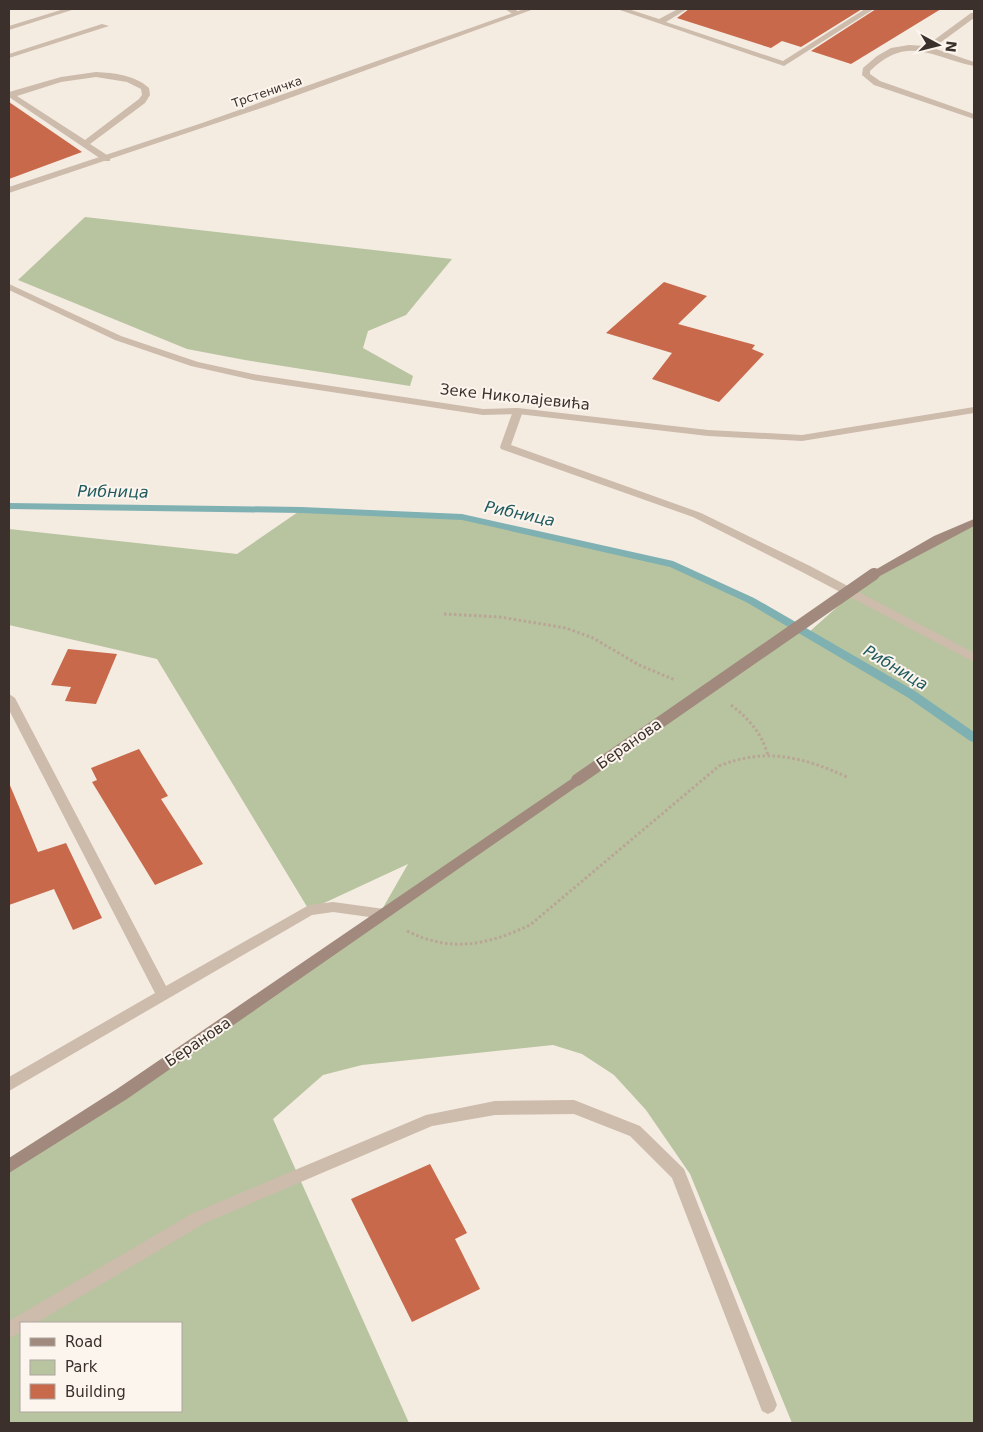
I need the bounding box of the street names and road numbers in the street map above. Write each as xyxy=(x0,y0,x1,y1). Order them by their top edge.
street label: Трстеничка xyxy=(229,73,304,111)
street label: Зеке Николајевића xyxy=(439,380,591,414)
street label: Беранова xyxy=(593,715,665,773)
street label: Беранова xyxy=(162,1013,234,1071)

